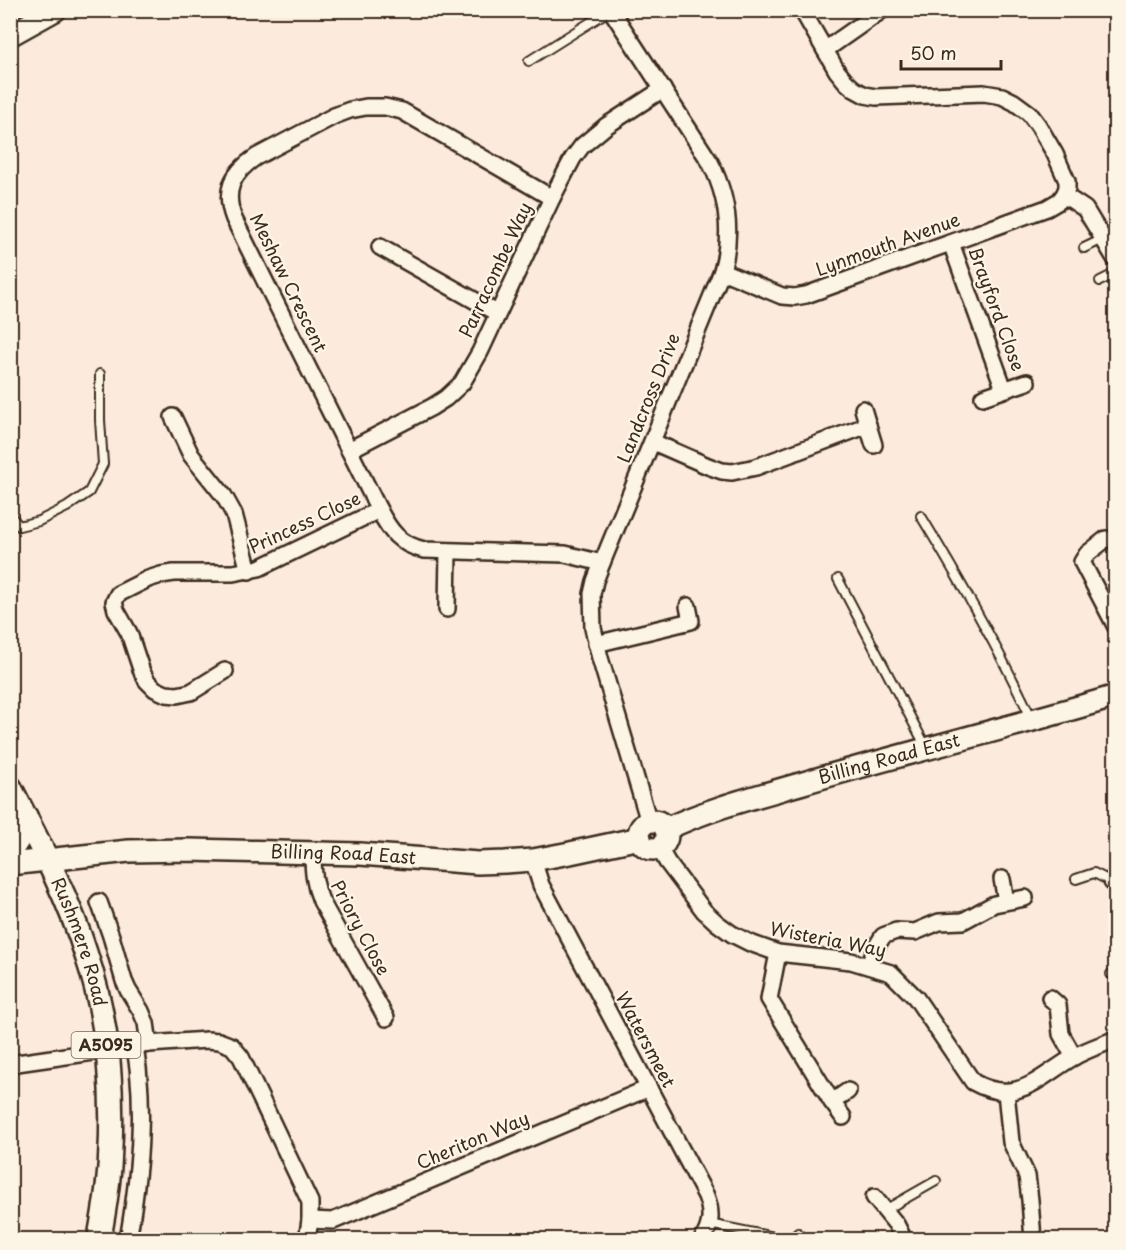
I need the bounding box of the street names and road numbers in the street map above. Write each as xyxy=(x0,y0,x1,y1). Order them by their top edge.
street label: Parracombe Way xyxy=(451,197,538,342)
street label: Lynmouth Avenue xyxy=(812,205,964,282)
street label: Meshaw Crescent xyxy=(244,208,335,356)
street label: Brayford Close xyxy=(962,242,1032,374)
street label: Landcross Drive xyxy=(609,328,686,466)
street label: Princess Close xyxy=(244,484,365,559)
street label: Billing Road East xyxy=(815,725,962,790)
street label: Billing Road East xyxy=(270,837,417,870)
street label: Rushmere Road xyxy=(45,872,115,1008)
street label: Priory Close xyxy=(325,875,398,980)
street label: Wisteria Way xyxy=(768,914,889,963)
street label: Watersmeet xyxy=(610,986,683,1092)
road number: A5095 xyxy=(72,1032,140,1058)
street label: Cheriton Way xyxy=(412,1104,533,1176)

